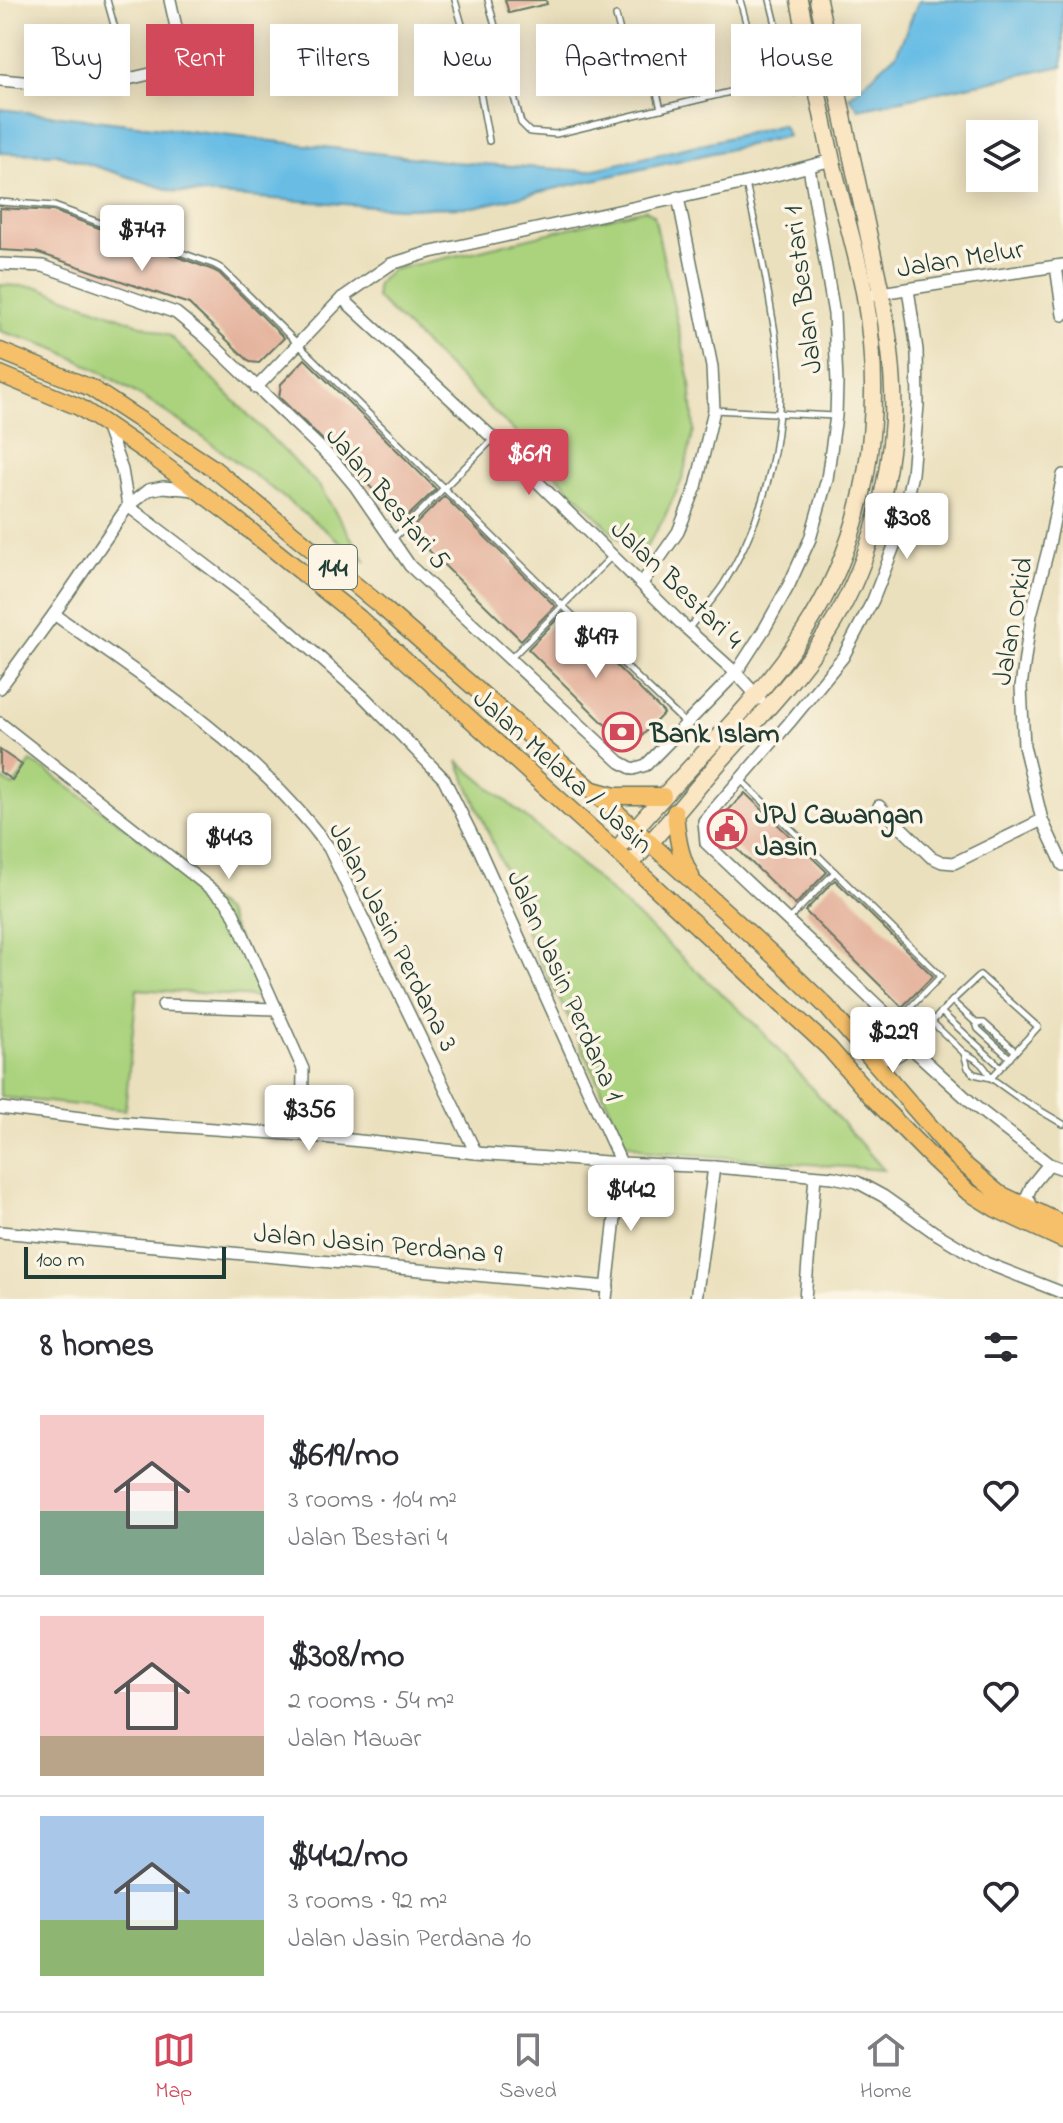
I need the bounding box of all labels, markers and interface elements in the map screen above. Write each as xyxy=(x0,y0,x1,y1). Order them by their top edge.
chip: Buy xyxy=(24,24,130,96)
chip: Rent xyxy=(146,24,254,96)
chip: Filters xyxy=(270,24,398,96)
chip: New xyxy=(414,24,520,96)
chip: Apartment xyxy=(536,24,715,96)
chip: House xyxy=(731,24,861,96)
map controls xyxy=(966,120,1038,192)
button: layers xyxy=(966,120,1038,192)
street label: Jalan Bestari 1 xyxy=(774,203,835,376)
pin: $747 xyxy=(95,205,189,273)
text: $747 xyxy=(118,212,166,250)
street label: Jalan Melur xyxy=(894,230,1027,291)
street label: Jalan Bestari 5 xyxy=(314,419,459,580)
pin: $619 xyxy=(482,429,576,497)
text: $619 xyxy=(507,436,551,474)
pin: $308 xyxy=(860,493,954,561)
text: $308 xyxy=(883,500,931,538)
street label: Jalan Bestari 4 xyxy=(600,511,752,660)
road number: 144 xyxy=(309,545,357,589)
street label: Jalan Orkid xyxy=(983,554,1046,689)
pin: $497 xyxy=(549,612,643,680)
text: $497 xyxy=(574,619,618,657)
street label: Jalan Melaka / Jasin xyxy=(462,680,661,865)
bank icon: Bank Islam xyxy=(601,711,643,753)
place label: Bank Islam xyxy=(648,715,780,756)
place label: JPJ Cawangan Jasin xyxy=(755,796,923,869)
public building icon: JPJ Cawangan Jasin xyxy=(706,808,748,850)
pin: $443 xyxy=(182,813,276,881)
street label: Jalan Jasin Perdana 3 xyxy=(316,816,467,1059)
text: $443 xyxy=(205,820,253,858)
street label: Jalan Jasin Perdana 1 xyxy=(494,864,633,1109)
pin: $229 xyxy=(846,1007,940,1075)
text: $229 xyxy=(868,1014,918,1052)
pin: $356 xyxy=(262,1085,356,1153)
text: $356 xyxy=(283,1092,335,1130)
pin: $442 xyxy=(584,1165,678,1233)
text: $442 xyxy=(606,1172,656,1210)
street label: Jalan Jasin Perdana 9 xyxy=(252,1214,504,1277)
scale bar xyxy=(24,1243,226,1279)
text: 100 m xyxy=(36,1245,85,1277)
text: 8 homes xyxy=(40,1322,154,1372)
icon: filters xyxy=(979,1325,1023,1369)
text: $619/mo xyxy=(288,1432,399,1482)
icon: home xyxy=(104,1447,200,1543)
icon: heart xyxy=(979,1473,1023,1517)
text: 3 rooms · 104 m² xyxy=(288,1482,457,1520)
text: Jalan Bestari 4 xyxy=(288,1520,448,1558)
text: $308/mo xyxy=(288,1633,405,1683)
icon: home xyxy=(104,1648,200,1744)
icon: heart xyxy=(979,1674,1023,1718)
text: 2 rooms · 54 m² xyxy=(288,1683,454,1721)
text: Jalan Mawar xyxy=(288,1721,421,1759)
text: $442/mo xyxy=(288,1833,408,1883)
icon: home xyxy=(104,1848,200,1944)
icon: heart xyxy=(979,1874,1023,1918)
text: 3 rooms · 92 m² xyxy=(288,1883,447,1921)
text: Jalan Jasin Perdana 10 xyxy=(288,1921,531,1959)
tab: Map xyxy=(152,2028,196,2108)
tab: Saved xyxy=(499,2028,557,2108)
tab: Home xyxy=(860,2028,911,2108)

